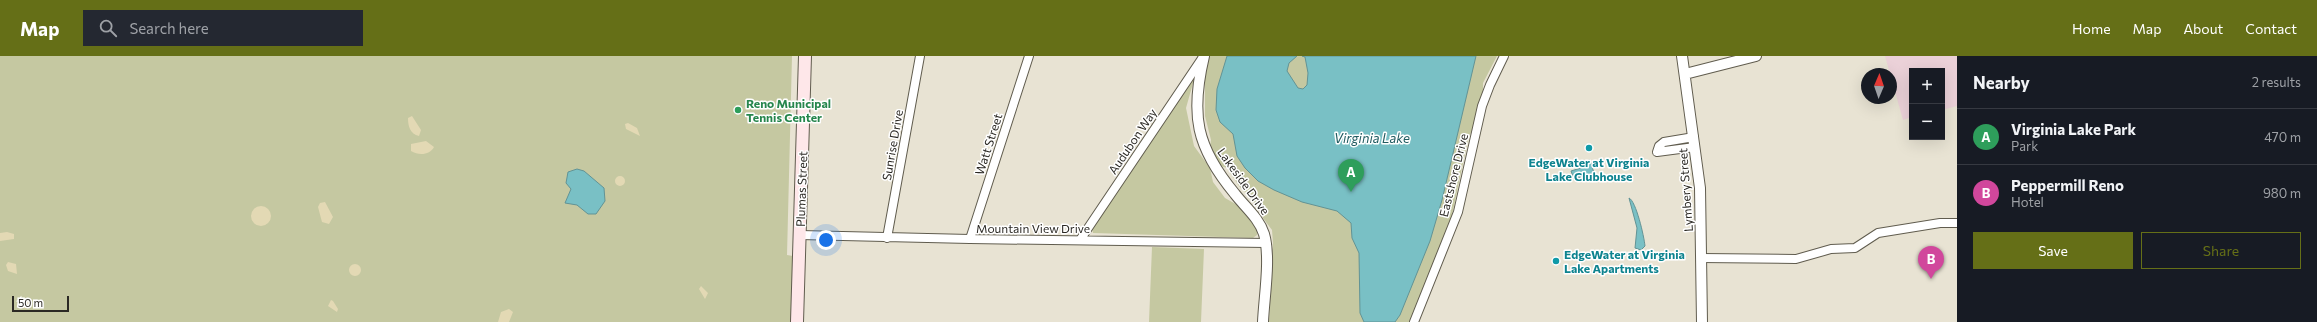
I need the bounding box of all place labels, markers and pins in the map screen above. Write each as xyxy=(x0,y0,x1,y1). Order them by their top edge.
place label: Reno Municipal Tennis Center xyxy=(746,96,831,124)
marker: Reno Municipal Tennis Center xyxy=(733,105,743,115)
marker: EdgeWater at Virginia Lake Clubhouse xyxy=(1584,143,1594,153)
place label: EdgeWater at Virginia Lake Clubhouse xyxy=(1529,155,1649,183)
pin: A xyxy=(1338,159,1364,192)
pin: B xyxy=(1918,246,1944,279)
place label: EdgeWater at Virginia Lake Apartments xyxy=(1564,247,1685,275)
marker: EdgeWater at Virginia Lake Apartments xyxy=(1551,256,1561,266)

